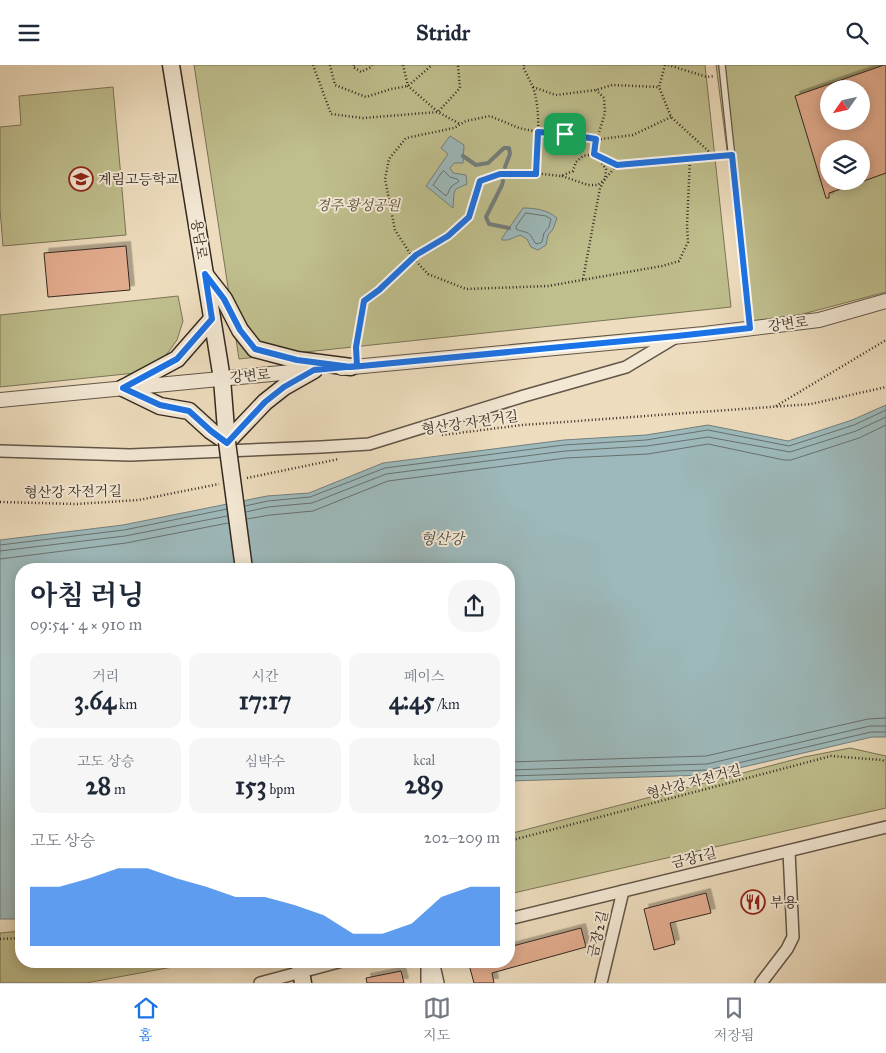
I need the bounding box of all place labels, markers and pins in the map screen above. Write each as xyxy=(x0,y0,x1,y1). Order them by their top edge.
pin xyxy=(544,113,586,155)
school or university icon: 계림고등학교 xyxy=(68,166,94,192)
place label: 계림고등학교 xyxy=(98,171,180,188)
restaurant icon: 부용 xyxy=(740,889,766,915)
place label: 부용 xyxy=(770,894,798,911)

